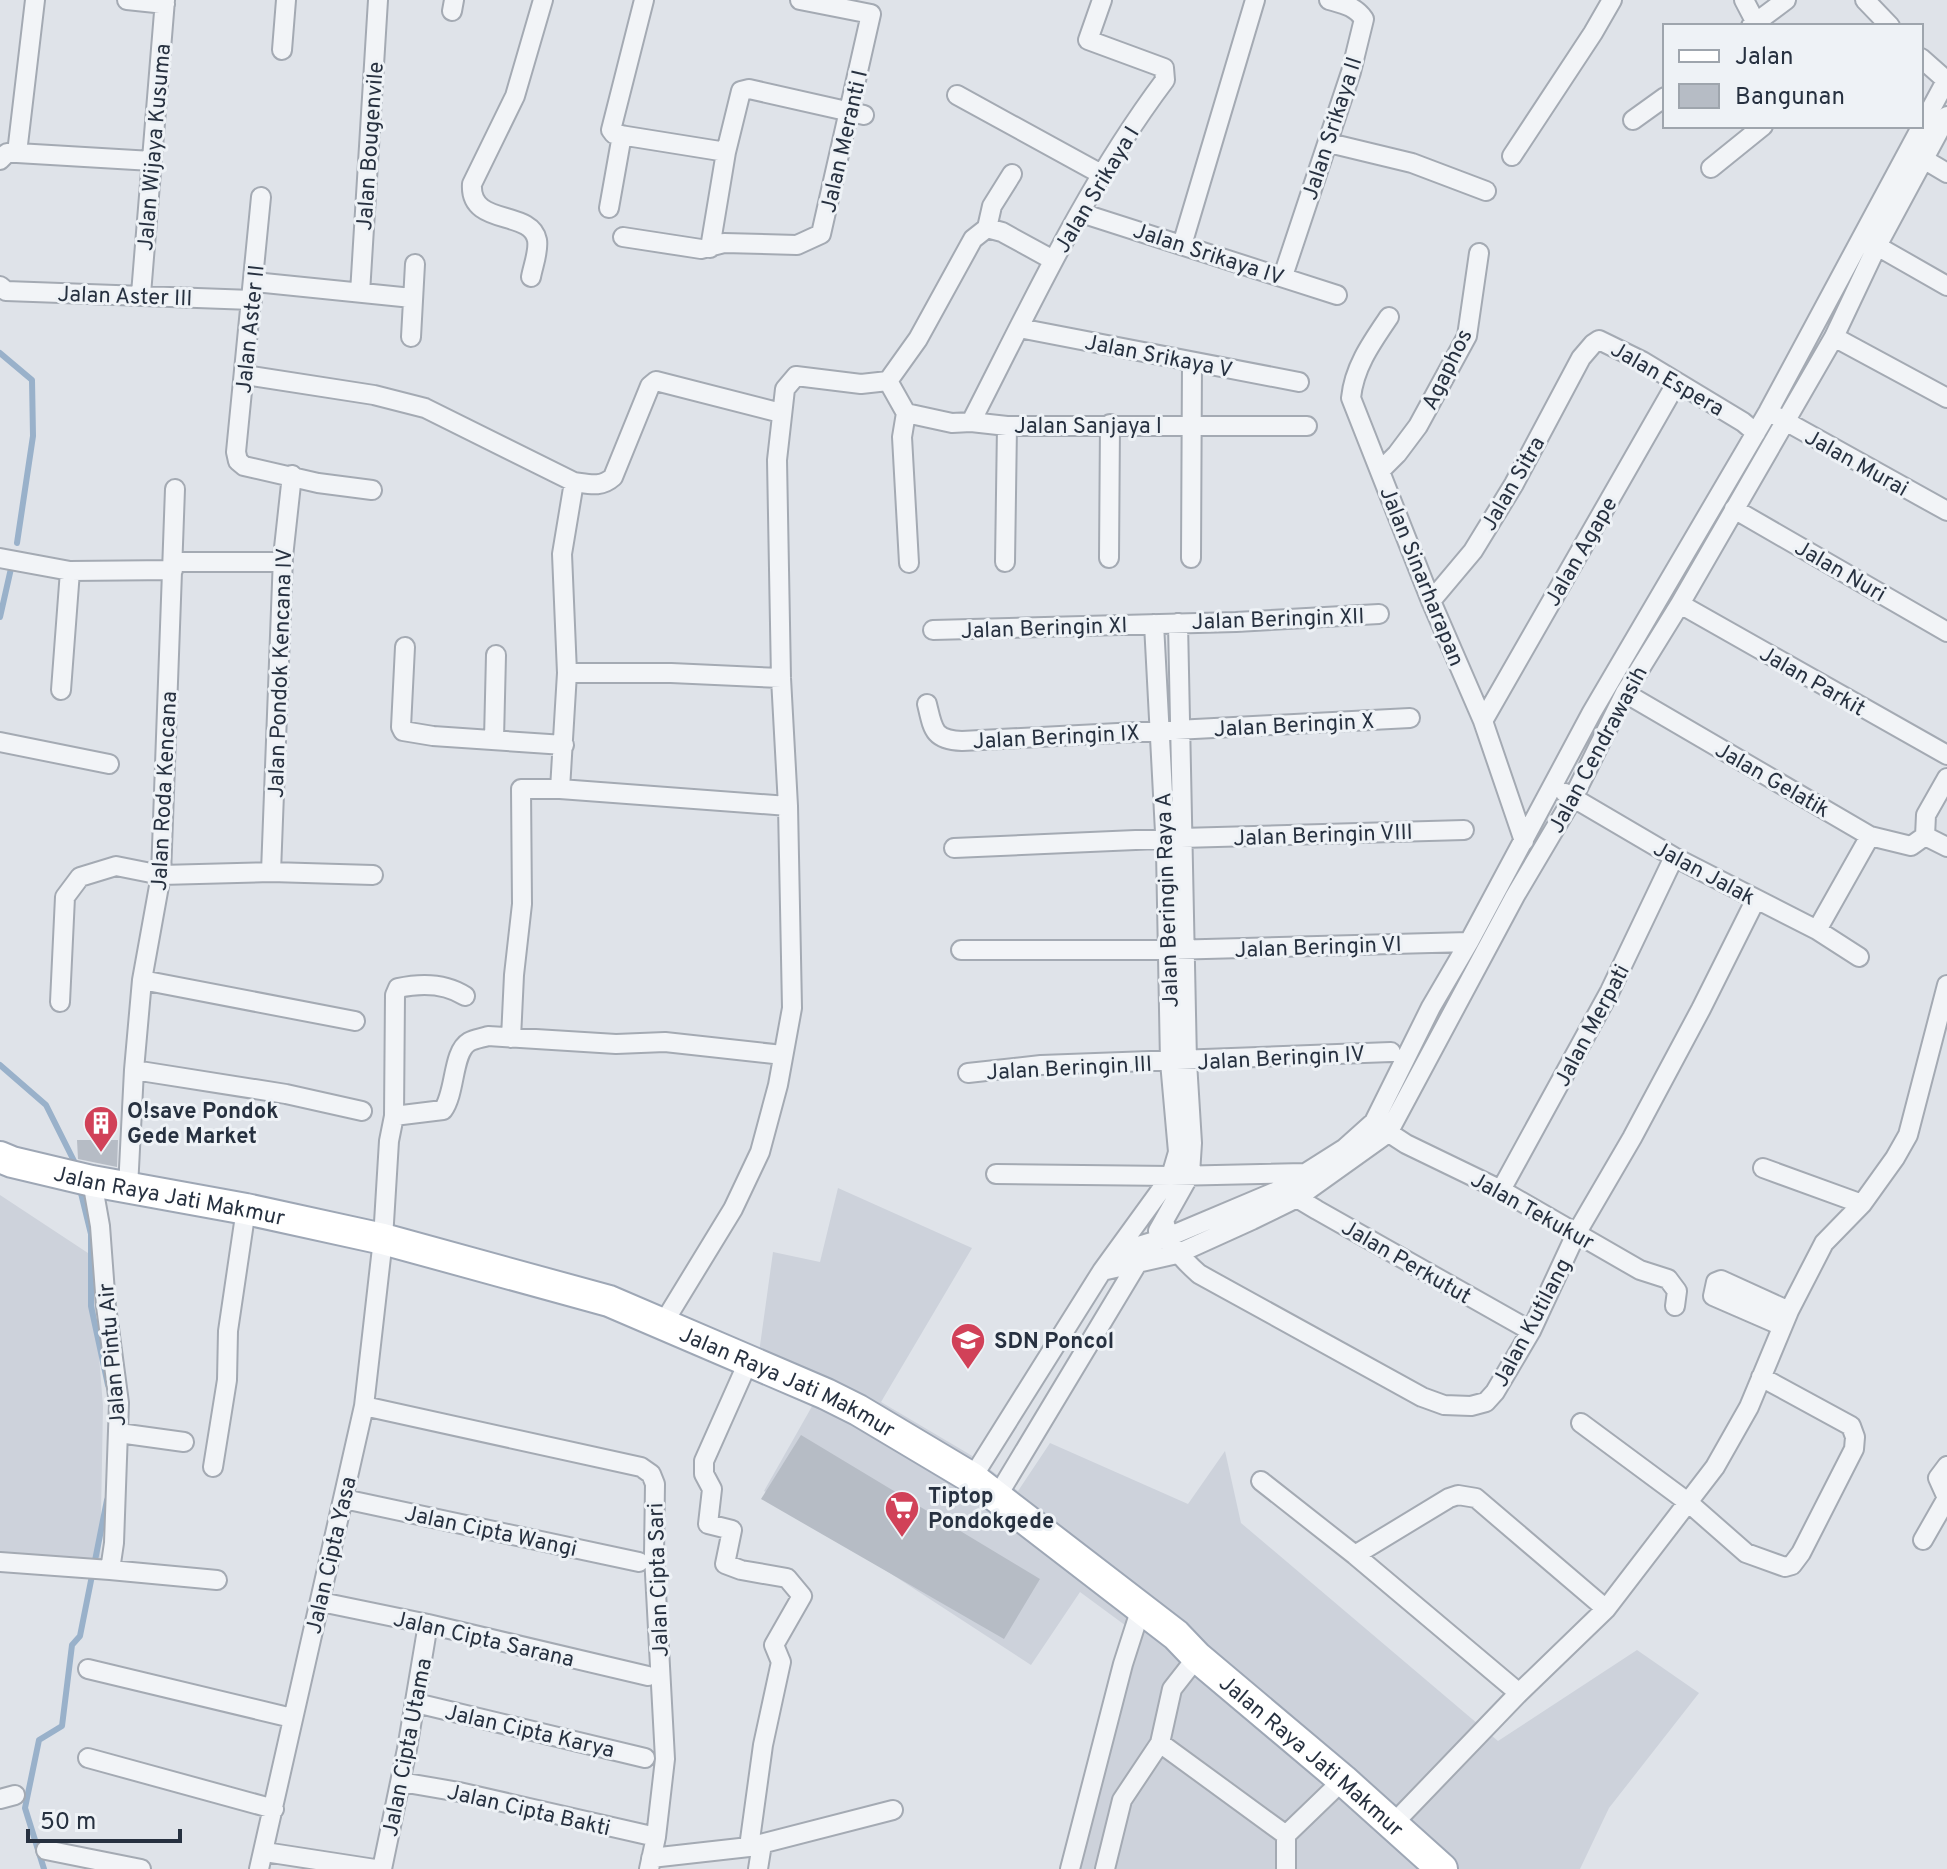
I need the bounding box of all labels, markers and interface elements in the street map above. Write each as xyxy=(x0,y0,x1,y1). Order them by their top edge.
legend xyxy=(1663,24,1923,128)
street label: Jalan Wijaya Kusuma xyxy=(133,43,178,252)
text: Jalan xyxy=(1735,43,1793,73)
street label: Jalan Srikaya II xyxy=(1298,54,1369,204)
street label: Jalan Bougenvile xyxy=(352,61,391,231)
street label: Jalan Meranti I xyxy=(816,68,875,215)
text: Bangunan xyxy=(1735,83,1845,113)
street label: Jalan Srikaya I xyxy=(1050,122,1146,258)
street label: Jalan Srikaya IV xyxy=(1129,218,1287,292)
street label: Jalan Aster II xyxy=(231,264,272,395)
street label: Jalan Aster III xyxy=(57,282,193,313)
street label: Agaphos xyxy=(1417,325,1479,415)
street label: Jalan Srikaya V xyxy=(1082,330,1235,385)
street label: Jalan Espera xyxy=(1605,337,1728,423)
street label: Jalan Sanjaya I xyxy=(1014,414,1162,441)
street label: Jalan Murai xyxy=(1799,425,1912,504)
street label: Jalan Sitra xyxy=(1476,432,1552,536)
street label: Jalan Sinarharapan xyxy=(1372,483,1469,671)
street label: Jalan Agape xyxy=(1540,493,1624,612)
street label: Jalan Nuri xyxy=(1789,535,1890,609)
street label: Jalan Pondok Kencana IV xyxy=(264,548,299,799)
street label: Jalan Beringin XII xyxy=(1191,604,1365,637)
street label: Jalan Beringin XI xyxy=(960,613,1128,646)
street label: Jalan Parkit xyxy=(1754,641,1870,723)
street label: Jalan Cendrawasih xyxy=(1544,662,1655,838)
street label: Jalan Roda Kencana xyxy=(147,691,184,892)
street label: Jalan Beringin X xyxy=(1213,709,1375,744)
street label: Jalan Beringin IX xyxy=(972,721,1140,756)
street label: Jalan Gelatik xyxy=(1710,738,1834,825)
street label: Jalan Beringin Raya A xyxy=(1151,792,1186,1008)
street label: Jalan Beringin VIII xyxy=(1233,820,1413,853)
street label: Jalan Jalak xyxy=(1648,836,1759,912)
street label: Jalan Beringin VI xyxy=(1234,932,1402,965)
street label: Jalan Merpati xyxy=(1550,960,1637,1092)
street label: Jalan Beringin IV xyxy=(1196,1042,1366,1077)
street label: Jalan Beringin III xyxy=(985,1052,1153,1087)
place label: O!save Pondok Gede Market xyxy=(127,1099,279,1151)
building icon: O!save Pondok Gede Market xyxy=(82,1104,120,1154)
street label: Jalan Raya Jati Makmur xyxy=(51,1161,288,1233)
street label: Jalan Tekukur xyxy=(1465,1167,1599,1257)
street label: Jalan Perkutut xyxy=(1336,1215,1475,1311)
street label: Jalan Kutilang xyxy=(1488,1254,1578,1392)
street label: Jalan Pintu Air xyxy=(94,1282,133,1428)
school or university icon: SDN Poncol xyxy=(949,1321,987,1371)
street label: Jalan Raya Jati Makmur xyxy=(675,1322,899,1445)
place label: SDN Poncol xyxy=(994,1329,1114,1356)
street label: Jalan Cipta Yasa xyxy=(301,1474,364,1637)
place label: Tiptop Pondokgede xyxy=(928,1484,1054,1536)
supermarket icon: Tiptop Pondokgede xyxy=(883,1489,921,1539)
street label: Jalan Cipta Wangi xyxy=(402,1501,579,1564)
street label: Jalan Cipta Sari xyxy=(643,1502,676,1658)
street label: Jalan Cipta Sarana xyxy=(390,1607,576,1674)
street label: Jalan Cipta Utama xyxy=(378,1656,439,1839)
street label: Jalan Raya Jati Makmur xyxy=(1213,1670,1408,1844)
street label: Jalan Cipta Karya xyxy=(442,1700,617,1765)
street label: Jalan Cipta Bakti xyxy=(444,1780,613,1843)
scale bar xyxy=(28,1793,180,1843)
text: 50 m xyxy=(40,1808,96,1838)

